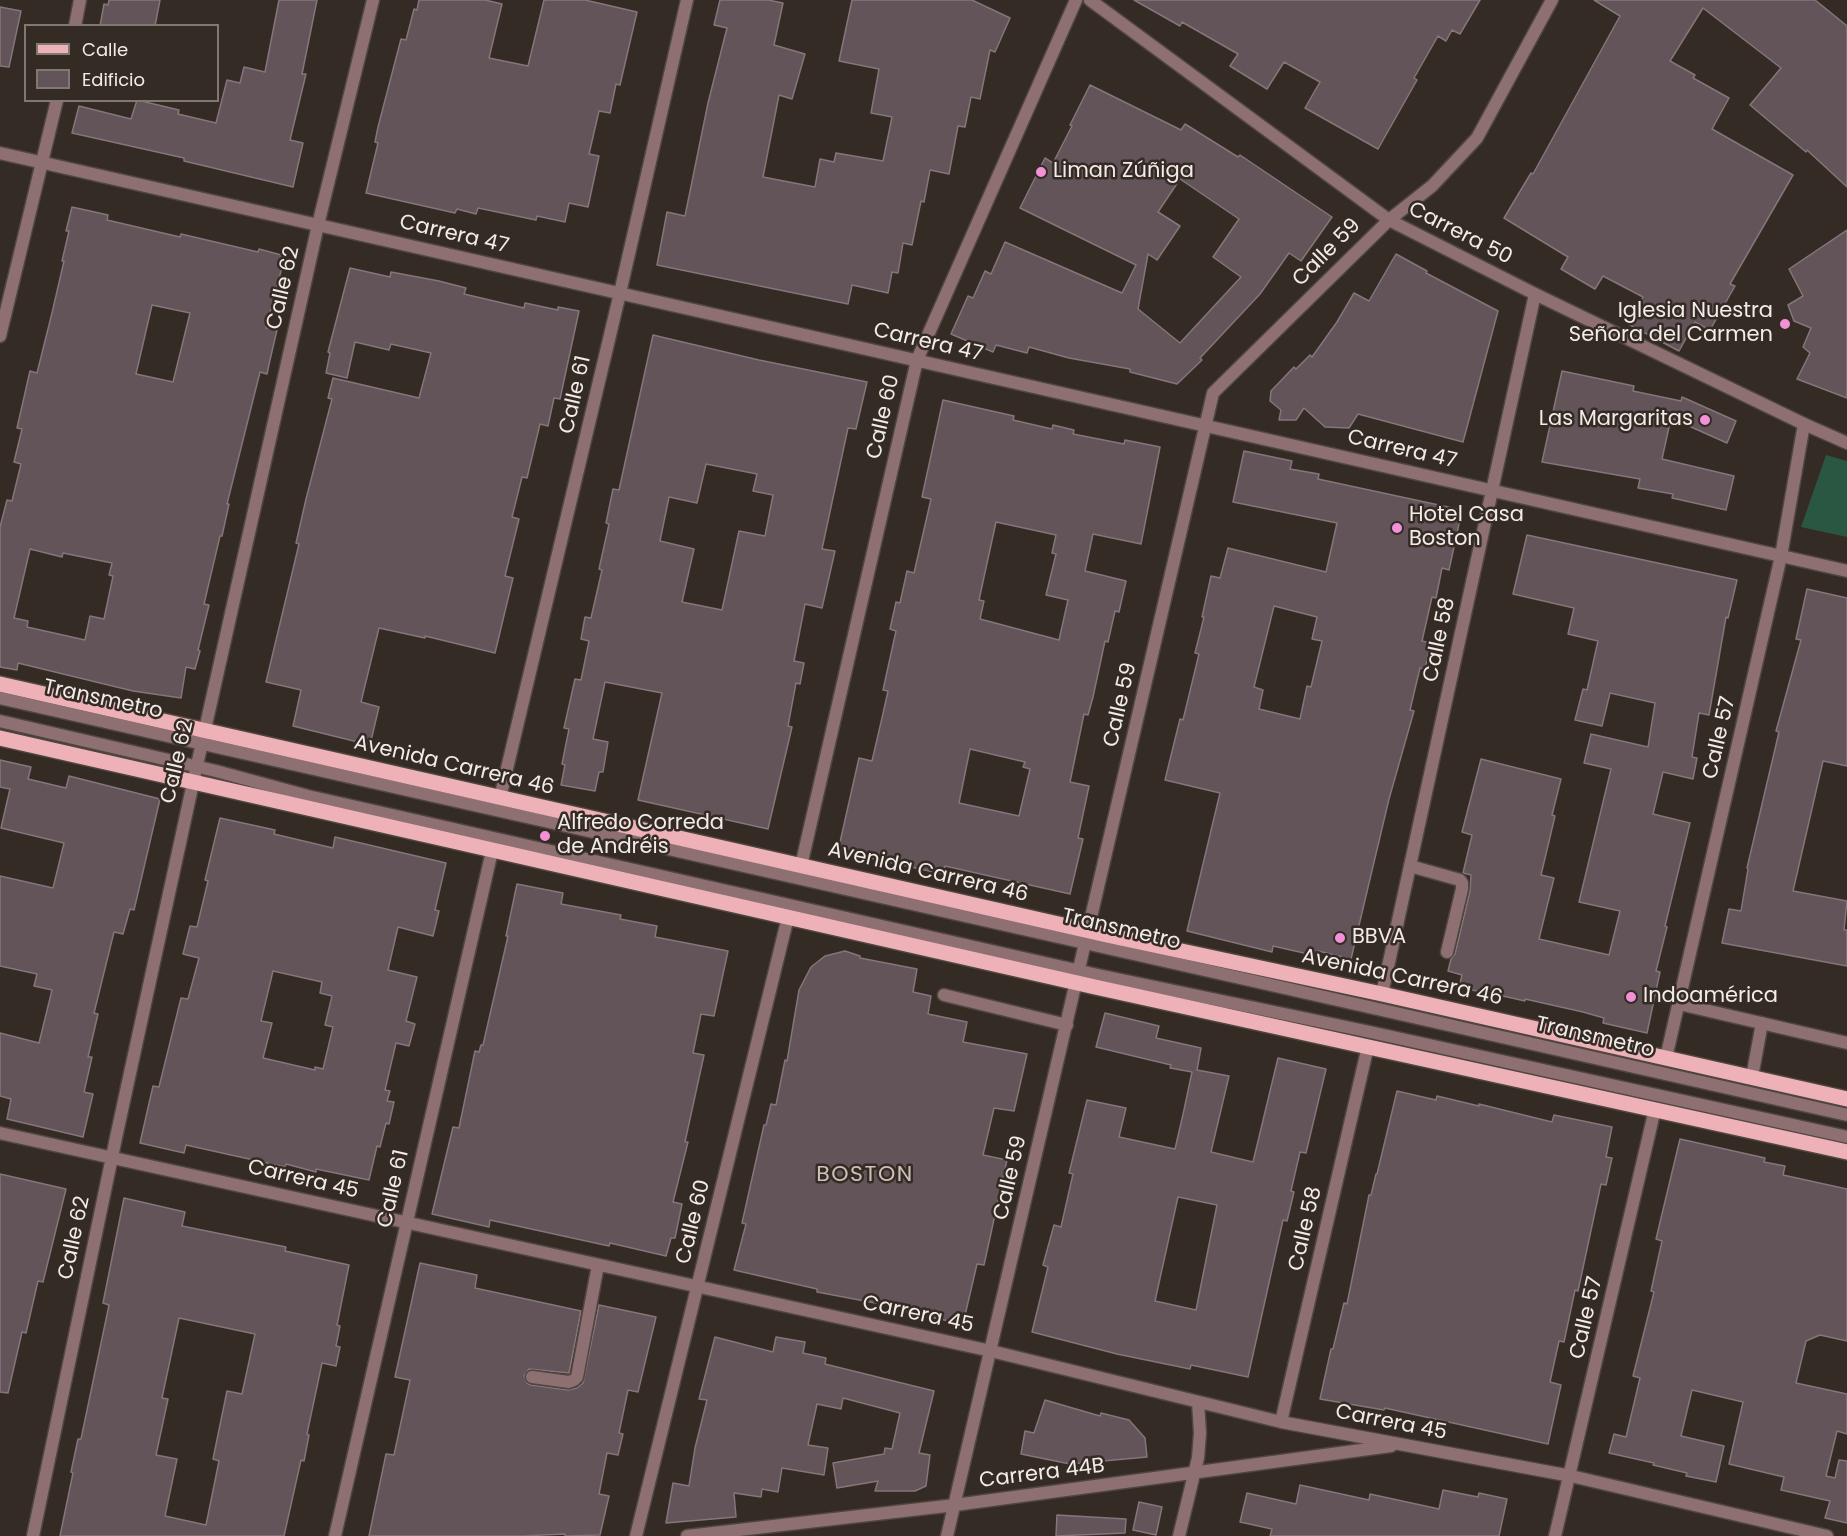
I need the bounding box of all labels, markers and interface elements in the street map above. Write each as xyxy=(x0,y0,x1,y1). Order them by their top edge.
legend xyxy=(24,24,219,102)
text: Calle xyxy=(82,37,128,62)
text: Edificio xyxy=(82,67,145,92)
place label: Liman Zúñiga xyxy=(1053,159,1194,185)
marker: Liman Zúñiga xyxy=(1034,165,1048,179)
street label: Carrera 50 xyxy=(1404,197,1516,271)
street label: Carrera 47 xyxy=(397,210,511,260)
street label: Calle 59 xyxy=(1288,214,1366,292)
street label: Calle 62 xyxy=(262,244,306,332)
place label: Iglesia Nuestra Señora del Carmen xyxy=(1569,299,1773,349)
marker: Iglesia Nuestra Señora del Carmen xyxy=(1778,317,1792,331)
street label: Carrera 47 xyxy=(871,318,985,368)
street label: Calle 61 xyxy=(555,353,597,437)
street label: Calle 60 xyxy=(862,372,906,462)
place label: Las Margaritas xyxy=(1539,407,1693,433)
marker: Las Margaritas xyxy=(1698,413,1712,427)
street label: Carrera 47 xyxy=(1345,425,1459,475)
place label: Hotel Casa Boston xyxy=(1409,503,1524,553)
marker: Hotel Casa Boston xyxy=(1390,521,1404,535)
street label: Calle 58 xyxy=(1419,595,1461,685)
street label: Calle 59 xyxy=(1099,660,1143,750)
street label: Transmetro xyxy=(41,675,165,725)
street label: Calle 57 xyxy=(1698,694,1742,782)
street label: Calle 62 xyxy=(156,718,200,806)
street label: Avenida Carrera 46 xyxy=(351,731,557,801)
place label: Alfredo Correda de Andréis xyxy=(557,811,724,861)
marker: Alfredo Correda de Andréis xyxy=(538,829,552,843)
street label: Avenida Carrera 46 xyxy=(825,838,1031,908)
street label: Transmetro xyxy=(1059,904,1183,956)
place label: BBVA xyxy=(1352,925,1406,951)
marker: BBVA xyxy=(1333,931,1347,945)
street label: Avenida Carrera 46 xyxy=(1299,944,1505,1012)
place label: Indoamérica xyxy=(1643,984,1778,1010)
marker: Indoamérica xyxy=(1624,990,1638,1004)
street label: Transmetro xyxy=(1533,1012,1657,1064)
street label: Calle 59 xyxy=(989,1133,1033,1223)
street label: Calle 61 xyxy=(373,1147,415,1231)
street label: Carrera 45 xyxy=(245,1155,361,1205)
district label: BOSTON xyxy=(816,1162,914,1188)
street label: Calle 60 xyxy=(671,1177,717,1267)
street label: Calle 58 xyxy=(1284,1184,1328,1274)
street label: Calle 62 xyxy=(54,1194,96,1282)
street label: Calle 57 xyxy=(1565,1274,1609,1362)
street label: Carrera 45 xyxy=(860,1291,976,1339)
street label: Carrera 45 xyxy=(1333,1400,1449,1446)
street label: Carrera 44B xyxy=(978,1454,1106,1494)

